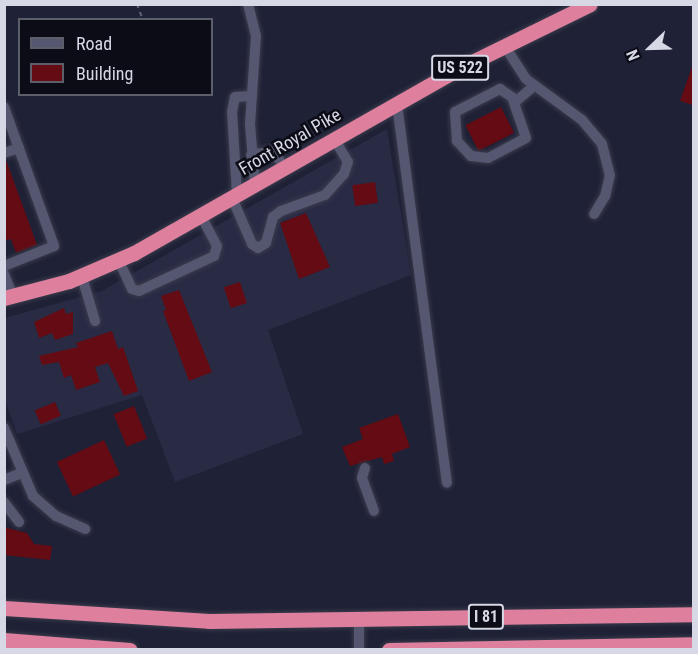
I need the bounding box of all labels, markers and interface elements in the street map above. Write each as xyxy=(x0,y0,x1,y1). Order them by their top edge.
legend xyxy=(18,18,213,96)
north arrow xyxy=(620,18,680,78)
text: Road xyxy=(76,33,112,54)
text: N xyxy=(622,47,644,63)
road number: US 522 xyxy=(430,55,490,81)
text: Building xyxy=(76,63,133,84)
street label: Front Royal Pike xyxy=(235,104,345,180)
road number: I 81 xyxy=(466,604,506,630)

